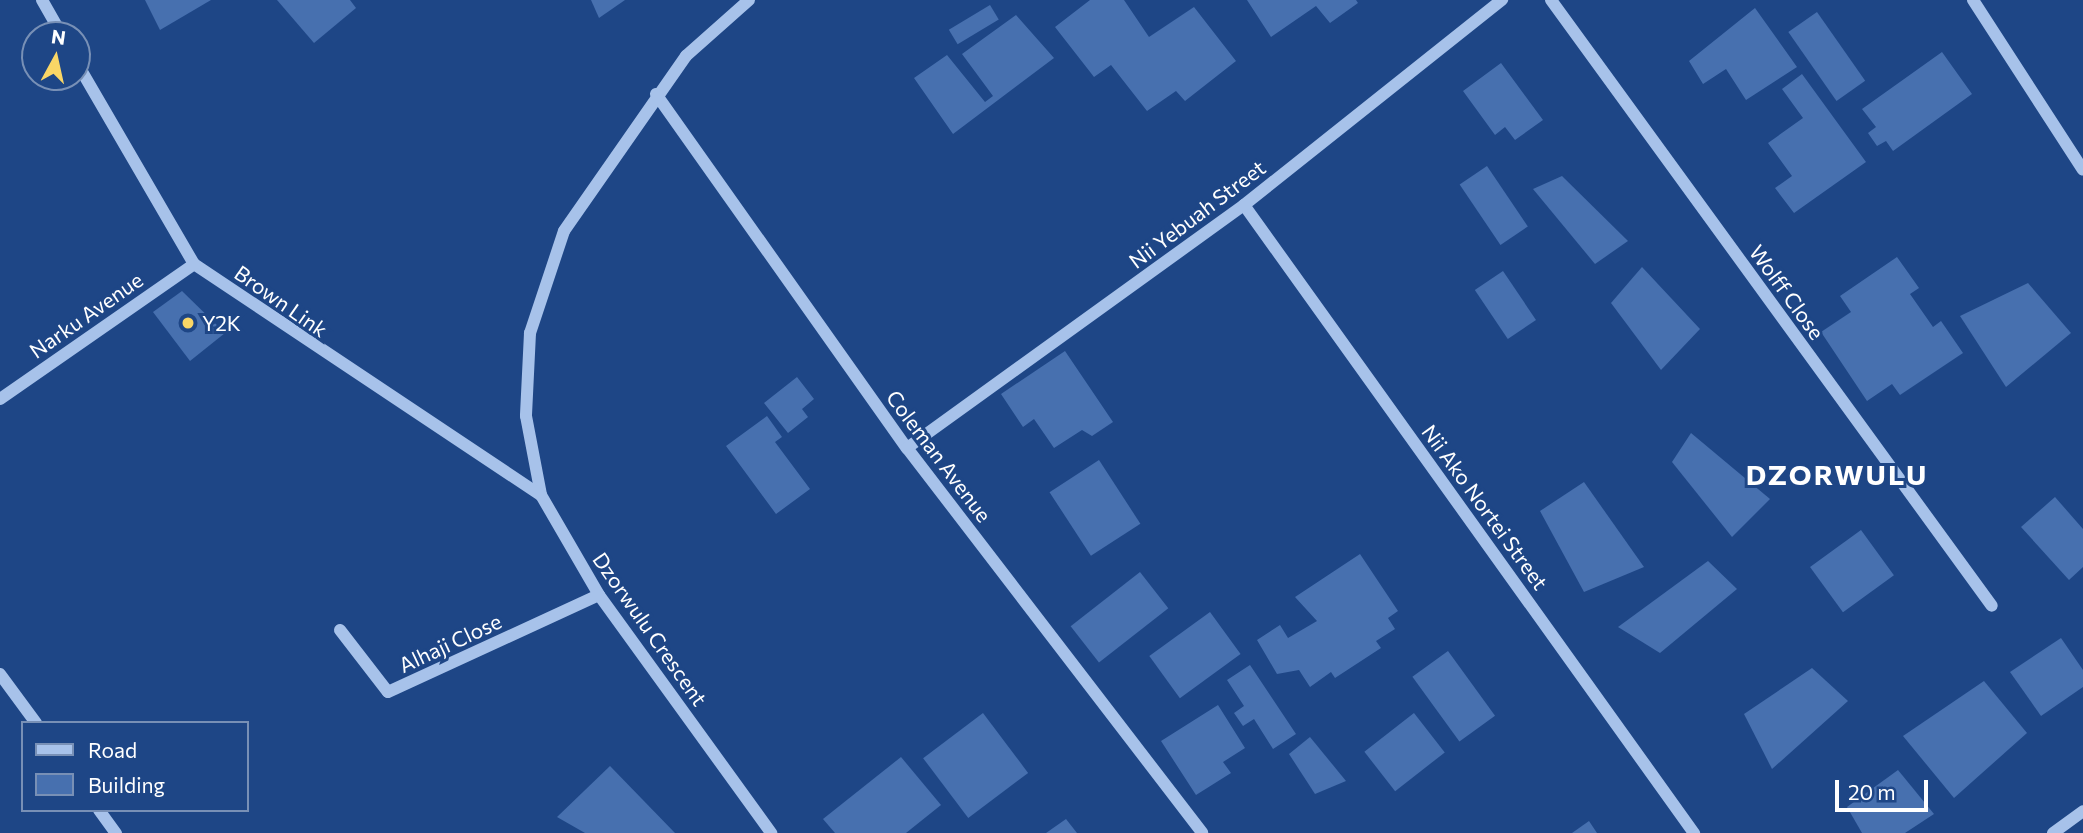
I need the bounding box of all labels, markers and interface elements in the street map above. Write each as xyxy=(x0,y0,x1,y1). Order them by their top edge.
north arrow xyxy=(21,21,91,91)
text: N xyxy=(50,24,67,49)
street label: Nii Yebuah Street xyxy=(1124,155,1270,273)
street label: Wolff Close xyxy=(1744,240,1830,344)
street label: Brown Link xyxy=(230,260,332,342)
street label: Narku Avenue xyxy=(25,267,147,363)
place label: Y2K xyxy=(202,310,241,336)
marker: Y2K xyxy=(180,315,196,331)
street label: Coleman Avenue xyxy=(881,385,997,527)
street label: Nii Ako Nortei Street xyxy=(1417,420,1553,594)
district label: DZORWULU xyxy=(1747,457,1927,491)
street label: Dzorwulu Crescent xyxy=(588,547,712,711)
street label: Alhaji Close xyxy=(395,608,505,678)
legend xyxy=(21,721,248,812)
text: Road xyxy=(88,737,137,762)
scale bar xyxy=(1838,766,1931,810)
text: Building xyxy=(88,772,165,797)
text: 20 m xyxy=(1848,779,1896,804)

